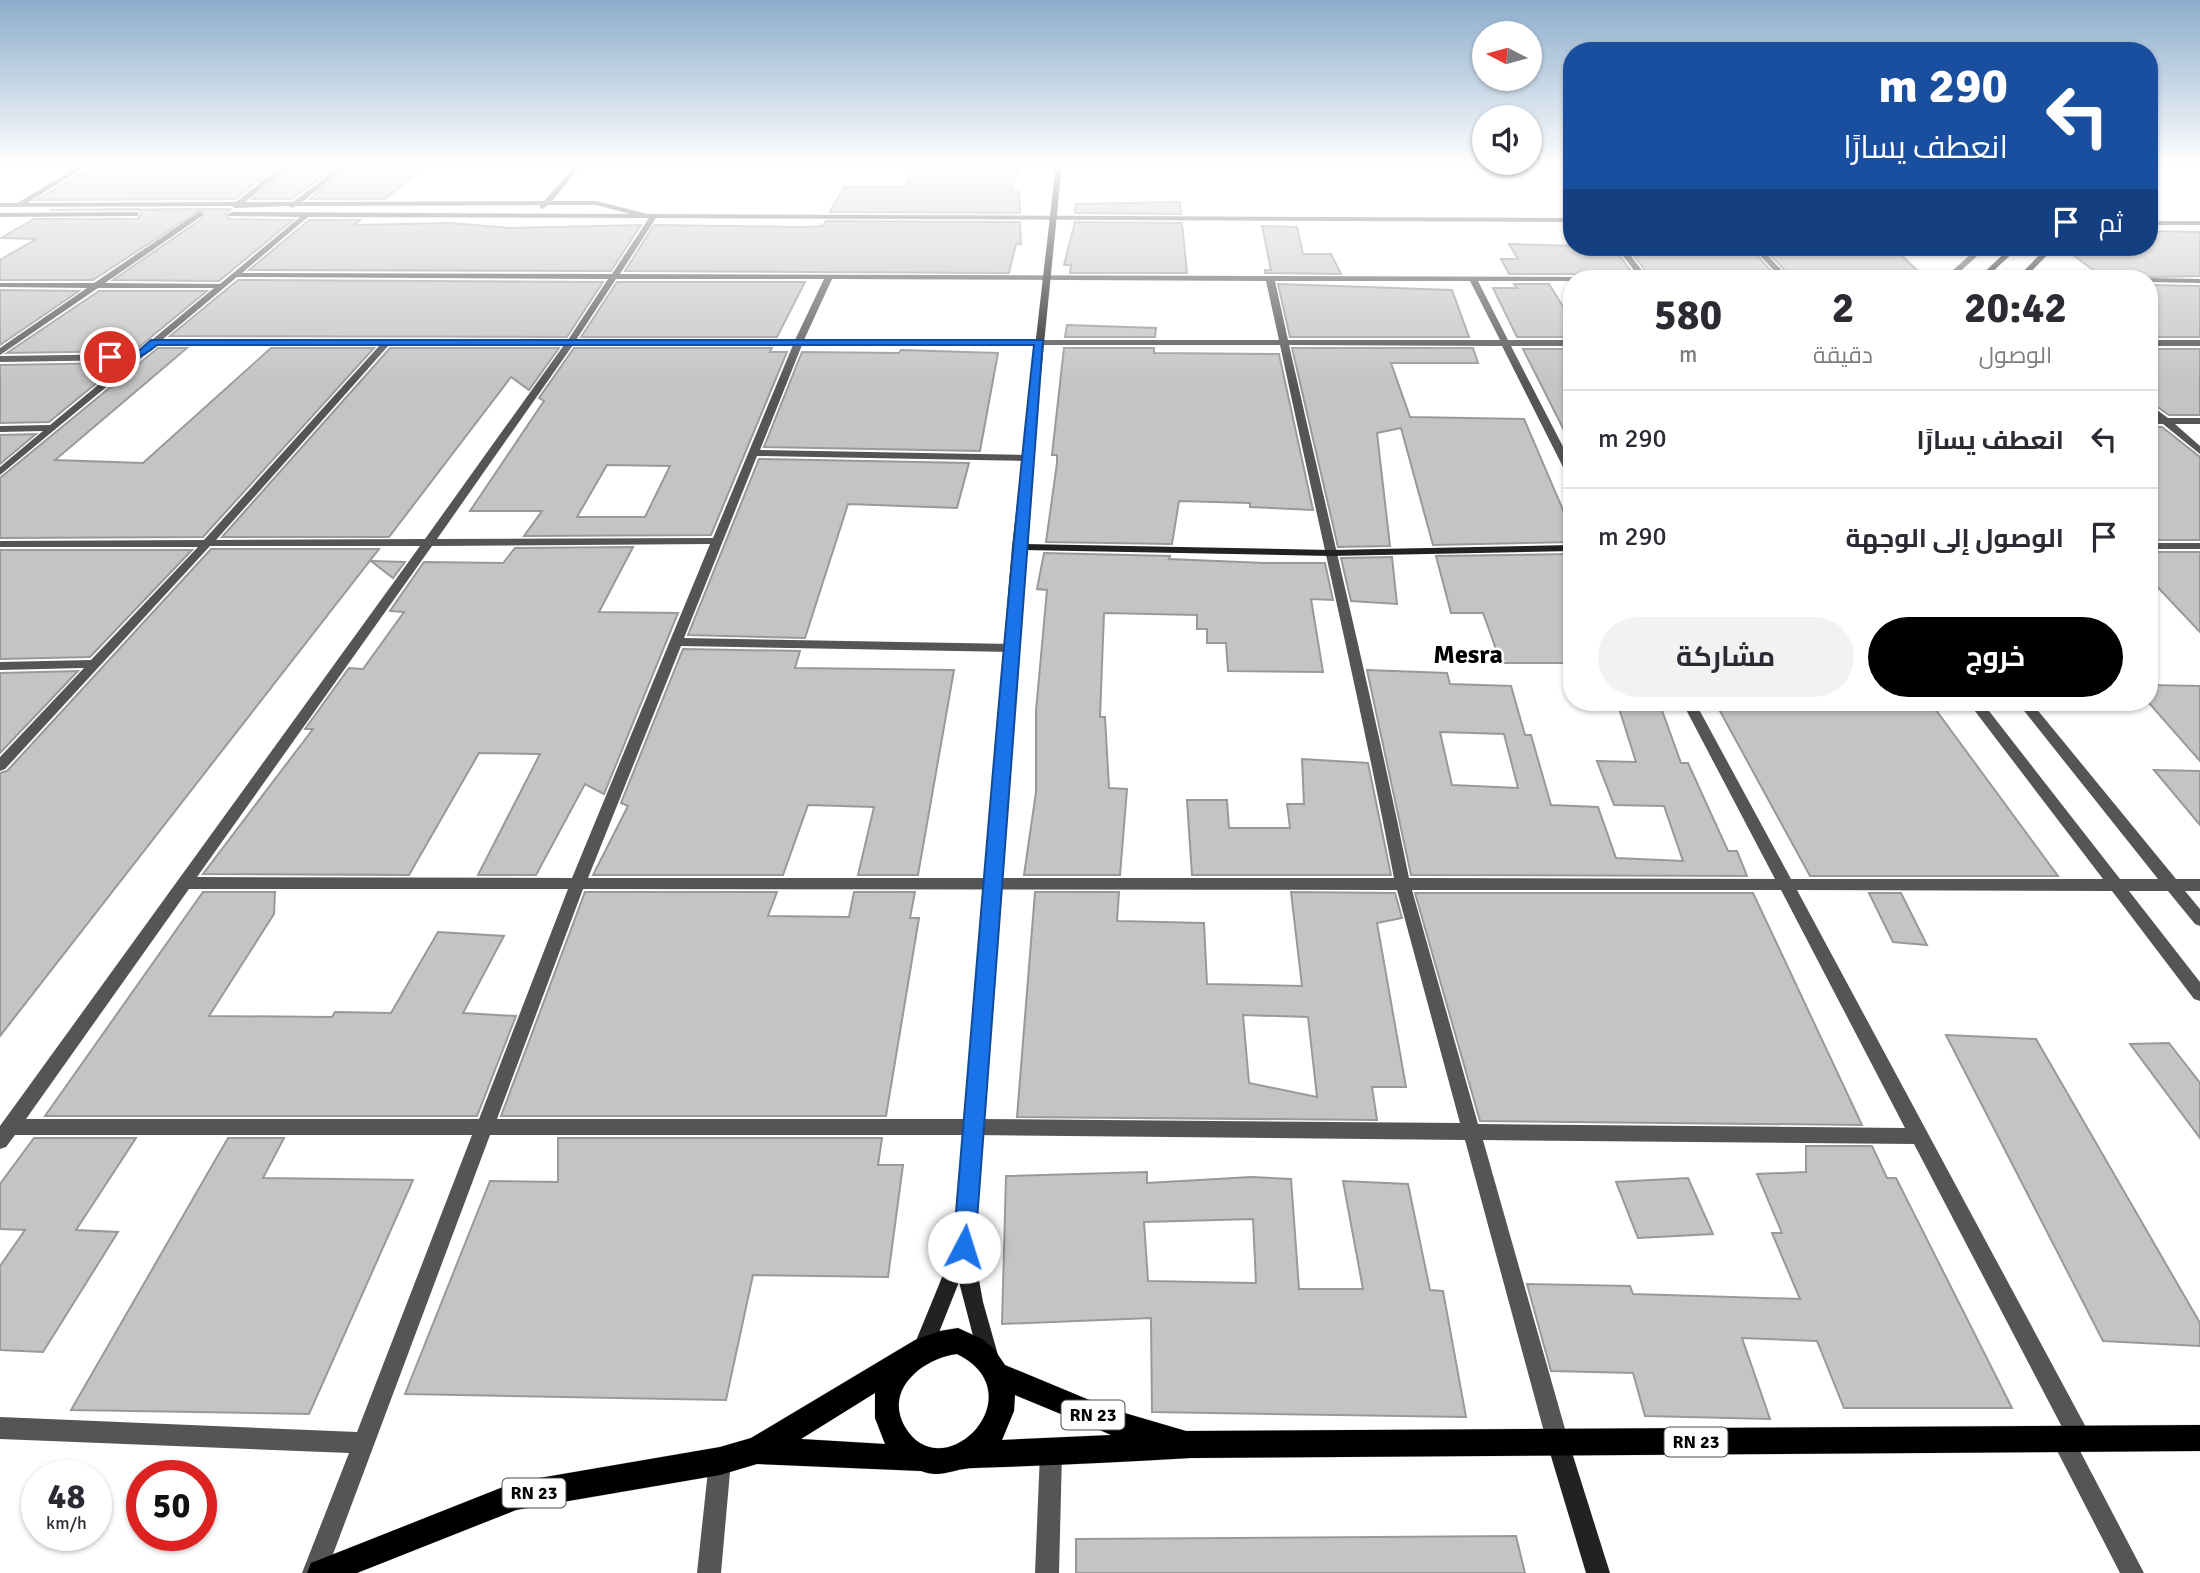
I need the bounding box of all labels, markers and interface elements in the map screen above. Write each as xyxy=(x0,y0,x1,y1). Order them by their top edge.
north arrow xyxy=(1472,21,1542,91)
map controls xyxy=(1472,21,1542,175)
text: 290 m xyxy=(1878,56,2008,116)
icon: left xyxy=(2032,70,2123,161)
button: sound xyxy=(1472,105,1542,175)
text: انعطف يسارًا xyxy=(1843,128,2008,167)
icon: arrive xyxy=(2047,203,2085,241)
text: ثم xyxy=(2099,208,2123,240)
text: 2 xyxy=(1832,283,1854,334)
text: 20:42 xyxy=(1964,283,2067,334)
text: 580 xyxy=(1654,290,1722,341)
pin xyxy=(80,327,140,387)
icon: arrive xyxy=(91,338,129,376)
text: m xyxy=(1679,340,1697,369)
text: دقيقة xyxy=(1813,341,1873,370)
text: الوصول xyxy=(1979,341,2052,370)
icon: left xyxy=(2085,420,2123,458)
text: 290 m xyxy=(1598,423,1667,455)
text: انعطف يسارًا xyxy=(1916,425,2064,457)
icon: arrive xyxy=(2085,518,2123,556)
text: 290 m xyxy=(1598,521,1667,553)
text: الوصول إلى الوجهة xyxy=(1845,523,2064,555)
button: مشاركة xyxy=(1598,617,1854,697)
button: خروج xyxy=(1868,617,2123,697)
district label: Mesra xyxy=(1433,639,1503,671)
position arrow xyxy=(927,1210,1001,1284)
road number: RN 23 xyxy=(1062,1400,1124,1430)
road number: RN 23 xyxy=(1664,1428,1728,1456)
speed limit sign: 50 xyxy=(126,1460,217,1551)
text: 48 xyxy=(48,1475,85,1518)
road number: RN 23 xyxy=(503,1478,566,1508)
text: km/h xyxy=(46,1512,87,1534)

